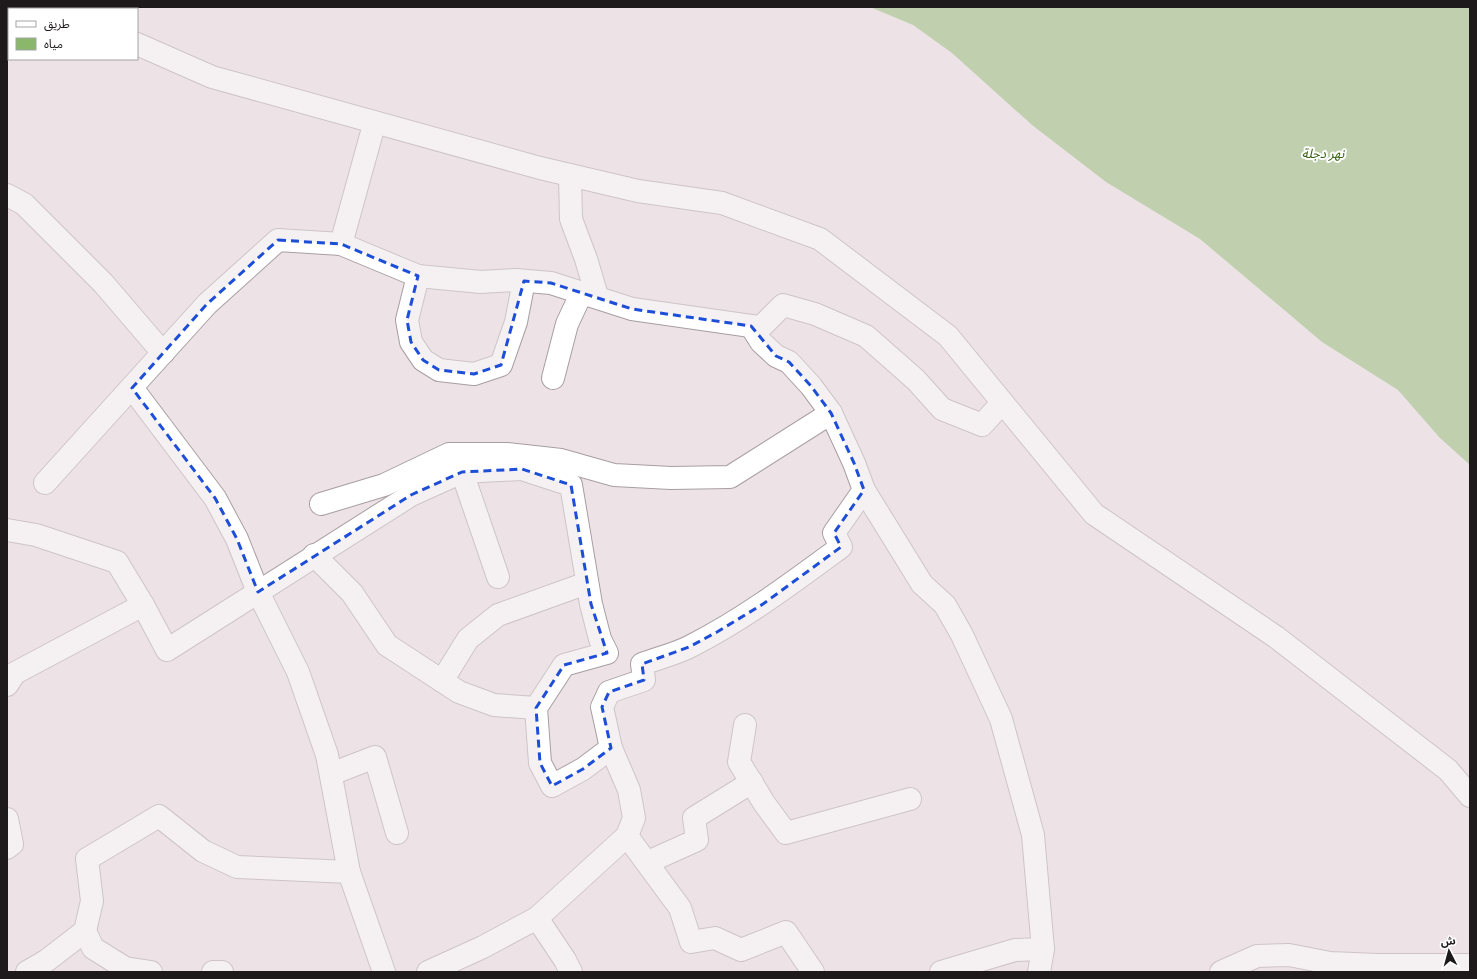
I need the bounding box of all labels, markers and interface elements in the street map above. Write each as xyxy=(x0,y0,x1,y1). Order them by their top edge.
legend xyxy=(8,8,138,60)
text: طريق xyxy=(44,16,70,32)
text: مياه xyxy=(44,36,63,51)
water label: نهر دجلة xyxy=(1302,145,1345,162)
north arrow xyxy=(1429,931,1469,971)
text: ش xyxy=(1440,933,1456,949)

